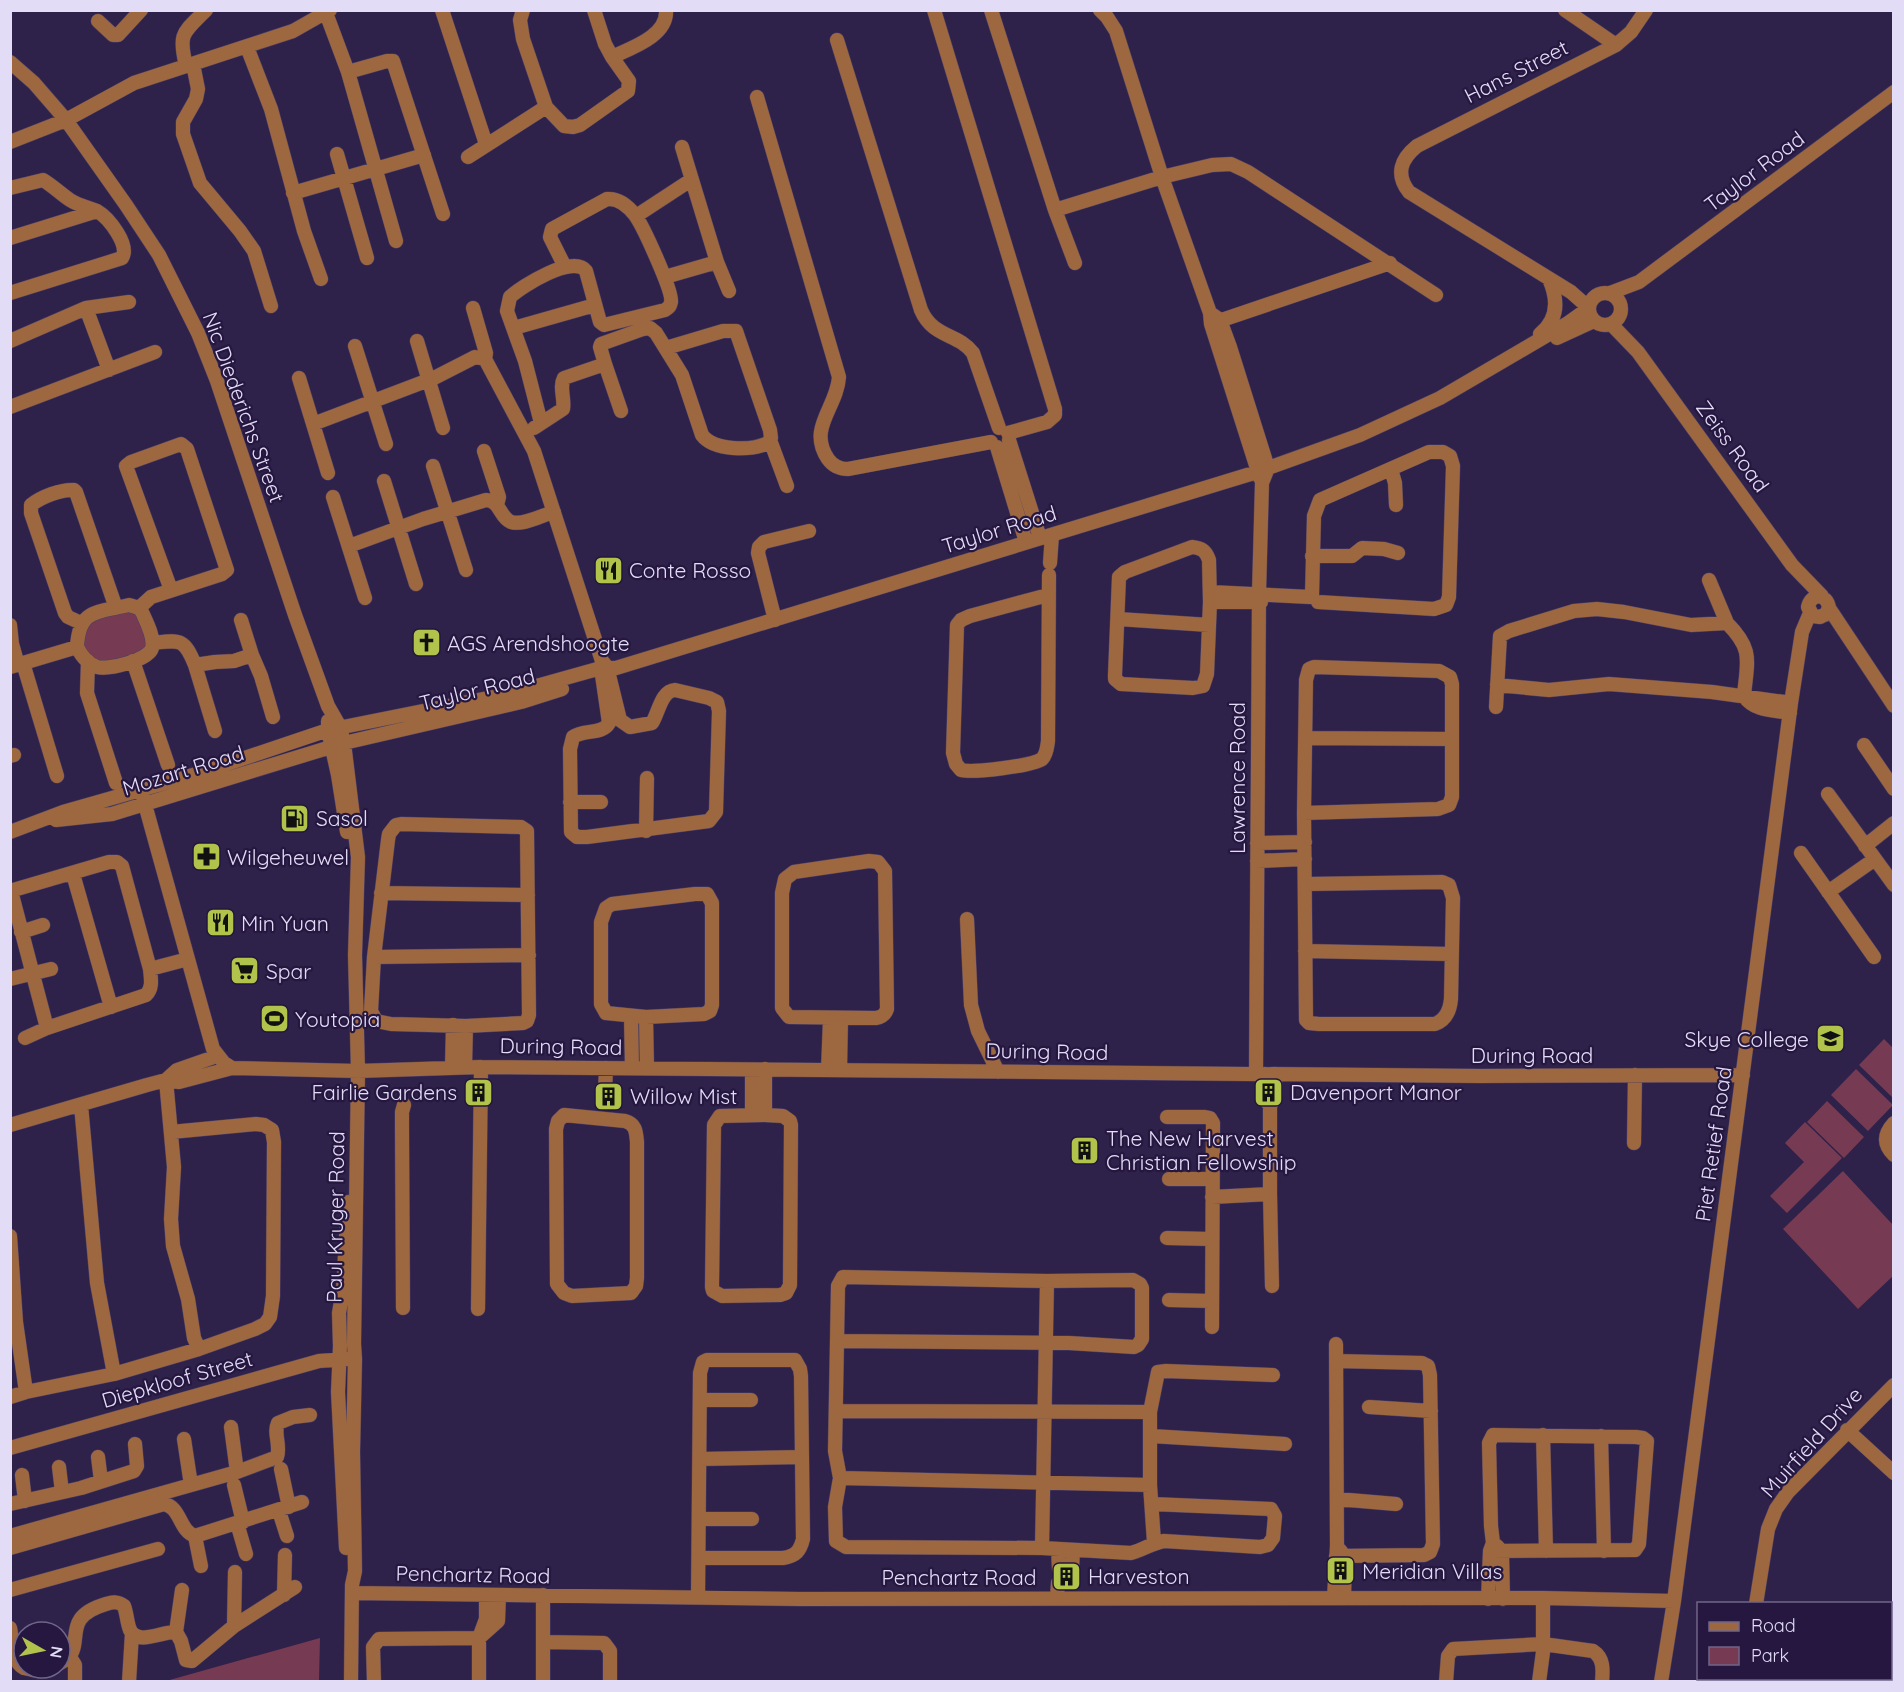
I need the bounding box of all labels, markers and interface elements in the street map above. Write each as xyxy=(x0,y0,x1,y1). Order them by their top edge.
street label: Hans Street xyxy=(1460,34,1572,108)
street label: Taylor Road xyxy=(1699,125,1809,217)
street label: Nic Diederichs Street xyxy=(197,308,291,506)
street label: Zeiss Road xyxy=(1691,395,1775,497)
street label: Taylor Road xyxy=(939,499,1059,559)
restaurant icon: Conte Rosso xyxy=(592,554,624,586)
place label: Conte Rosso xyxy=(629,557,751,583)
church icon: AGS Arendshoogte xyxy=(410,627,442,659)
place label: AGS Arendshoogte xyxy=(447,630,630,656)
street label: Taylor Road xyxy=(416,662,538,716)
street label: Lawrence Road xyxy=(1224,702,1250,854)
street label: Mozart Road xyxy=(119,739,247,801)
fuel station icon: Sasol xyxy=(279,802,311,834)
place label: Sasol xyxy=(316,805,368,831)
pharmacy icon: Wilgeheuwel xyxy=(190,841,222,873)
place label: Wilgeheuwel xyxy=(227,844,349,870)
restaurant icon: Min Yuan xyxy=(204,907,236,939)
place label: Min Yuan xyxy=(241,910,329,936)
supermarket icon: Spar xyxy=(229,955,261,987)
place label: Spar xyxy=(266,958,311,984)
sports icon: Youtopia xyxy=(258,1003,290,1035)
place label: Youtopia xyxy=(295,1006,380,1032)
school or university icon: Skye College xyxy=(1814,1023,1846,1055)
place label: Skye College xyxy=(1684,1026,1809,1052)
street label: During Road xyxy=(499,1032,623,1060)
street label: During Road xyxy=(985,1037,1109,1065)
street label: During Road xyxy=(1471,1042,1593,1068)
street label: Piet Retief Road xyxy=(1689,1065,1737,1223)
building icon: Fairlie Gardens xyxy=(462,1076,494,1108)
building icon: Davenport Manor xyxy=(1253,1076,1285,1108)
place label: Fairlie Gardens xyxy=(311,1079,457,1105)
place label: Davenport Manor xyxy=(1290,1079,1462,1105)
building icon: Willow Mist xyxy=(593,1080,625,1112)
place label: Willow Mist xyxy=(630,1083,737,1109)
place label: The New Harvest Christian Fellowship xyxy=(1106,1125,1297,1175)
street label: Paul Kruger Road xyxy=(321,1131,349,1303)
building icon: The New Harvest Christian Fellowship xyxy=(1069,1134,1101,1166)
street label: Diepkloof Street xyxy=(98,1345,256,1413)
street label: Muirfield Drive xyxy=(1755,1381,1867,1503)
building icon: Meridian Villas xyxy=(1325,1555,1357,1587)
place label: Meridian Villas xyxy=(1362,1558,1502,1584)
street label: Penchartz Road xyxy=(395,1560,551,1588)
building icon: Harveston xyxy=(1051,1560,1083,1592)
place label: Harveston xyxy=(1088,1563,1190,1589)
street label: Penchartz Road xyxy=(882,1564,1036,1590)
legend xyxy=(1697,1602,1892,1680)
text: Road xyxy=(1751,1614,1796,1637)
north arrow xyxy=(12,1620,72,1680)
text: Park xyxy=(1751,1644,1789,1667)
text: N xyxy=(46,1645,68,1660)

